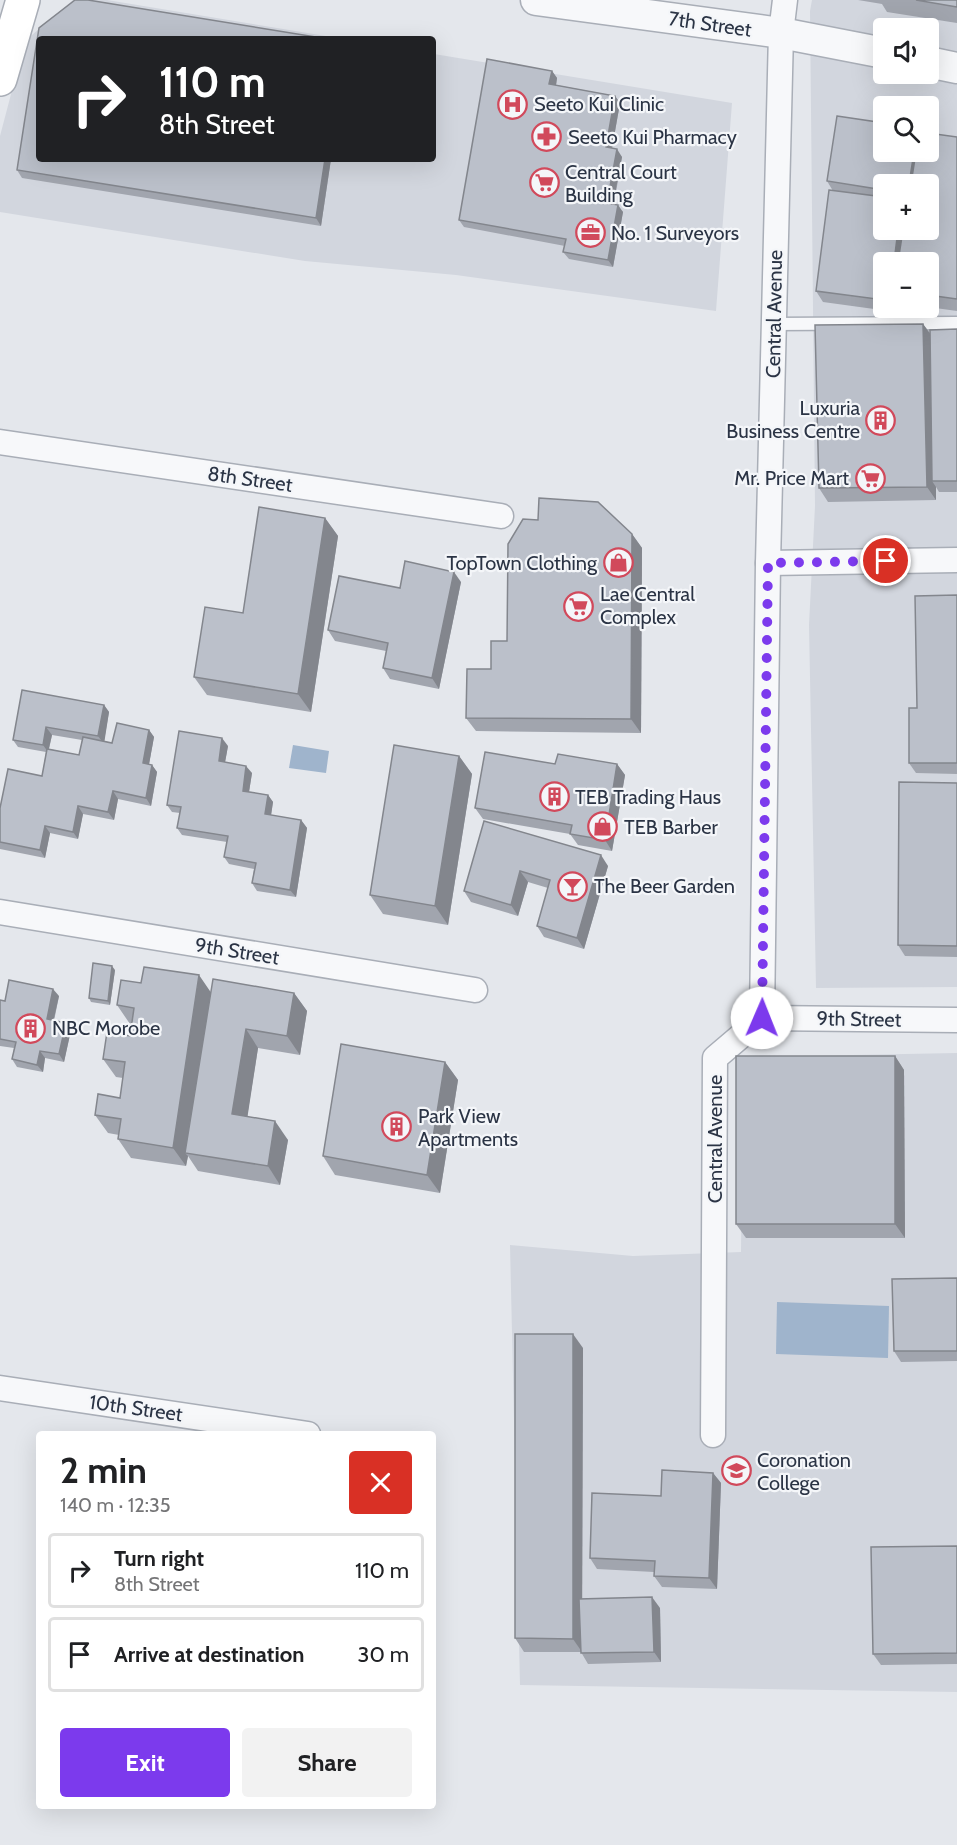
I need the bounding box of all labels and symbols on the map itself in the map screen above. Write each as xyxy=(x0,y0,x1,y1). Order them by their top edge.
street label: 7th Street xyxy=(667,6,753,42)
hospital icon: Seeto Kui Clinic xyxy=(497,88,529,120)
place label: Seeto Kui Clinic xyxy=(534,92,664,116)
pharmacy icon: Seeto Kui Pharmacy xyxy=(531,121,563,153)
place label: Seeto Kui Pharmacy xyxy=(568,125,737,149)
place label: Central Court Building xyxy=(565,160,677,207)
supermarket icon: Central Court Building xyxy=(528,167,560,199)
office icon: No. 1 Surveyors xyxy=(574,217,606,249)
place label: No. 1 Surveyors xyxy=(611,221,739,245)
street label: Central Avenue xyxy=(761,250,787,378)
place label: Luxuria Business Centre xyxy=(726,396,860,443)
building icon: Luxuria Business Centre xyxy=(865,404,897,436)
street label: 8th Street xyxy=(206,461,294,497)
supermarket icon: Mr. Price Mart xyxy=(854,462,886,494)
place label: Mr. Price Mart xyxy=(734,466,849,490)
pin xyxy=(860,535,911,586)
shop icon: TopTown Clothing xyxy=(602,547,634,579)
place label: TopTown Clothing xyxy=(447,551,598,575)
place label: Lae Central Complex xyxy=(600,582,695,629)
supermarket icon: Lae Central Complex xyxy=(563,590,595,622)
building icon: TEB Trading Haus xyxy=(538,781,570,813)
place label: TEB Trading Haus xyxy=(575,785,721,809)
shop icon: TEB Barber xyxy=(587,811,619,843)
place label: TEB Barber xyxy=(624,815,718,839)
bar icon: The Beer Garden xyxy=(557,870,589,902)
place label: The Beer Garden xyxy=(594,874,735,898)
street label: 9th Street xyxy=(193,933,281,970)
position arrow xyxy=(730,986,794,1050)
street label: 9th Street xyxy=(816,1006,902,1032)
building icon: NBC Morobe xyxy=(15,1012,47,1044)
place label: NBC Morobe xyxy=(52,1016,160,1040)
street label: Central Avenue xyxy=(703,1075,727,1203)
place label: Park View Apartments xyxy=(418,1104,518,1151)
building icon: Park View Apartments xyxy=(381,1111,413,1143)
street label: 10th Street xyxy=(88,1390,184,1426)
place label: Coronation College xyxy=(757,1448,851,1495)
school or university icon: Coronation College xyxy=(720,1455,752,1487)

